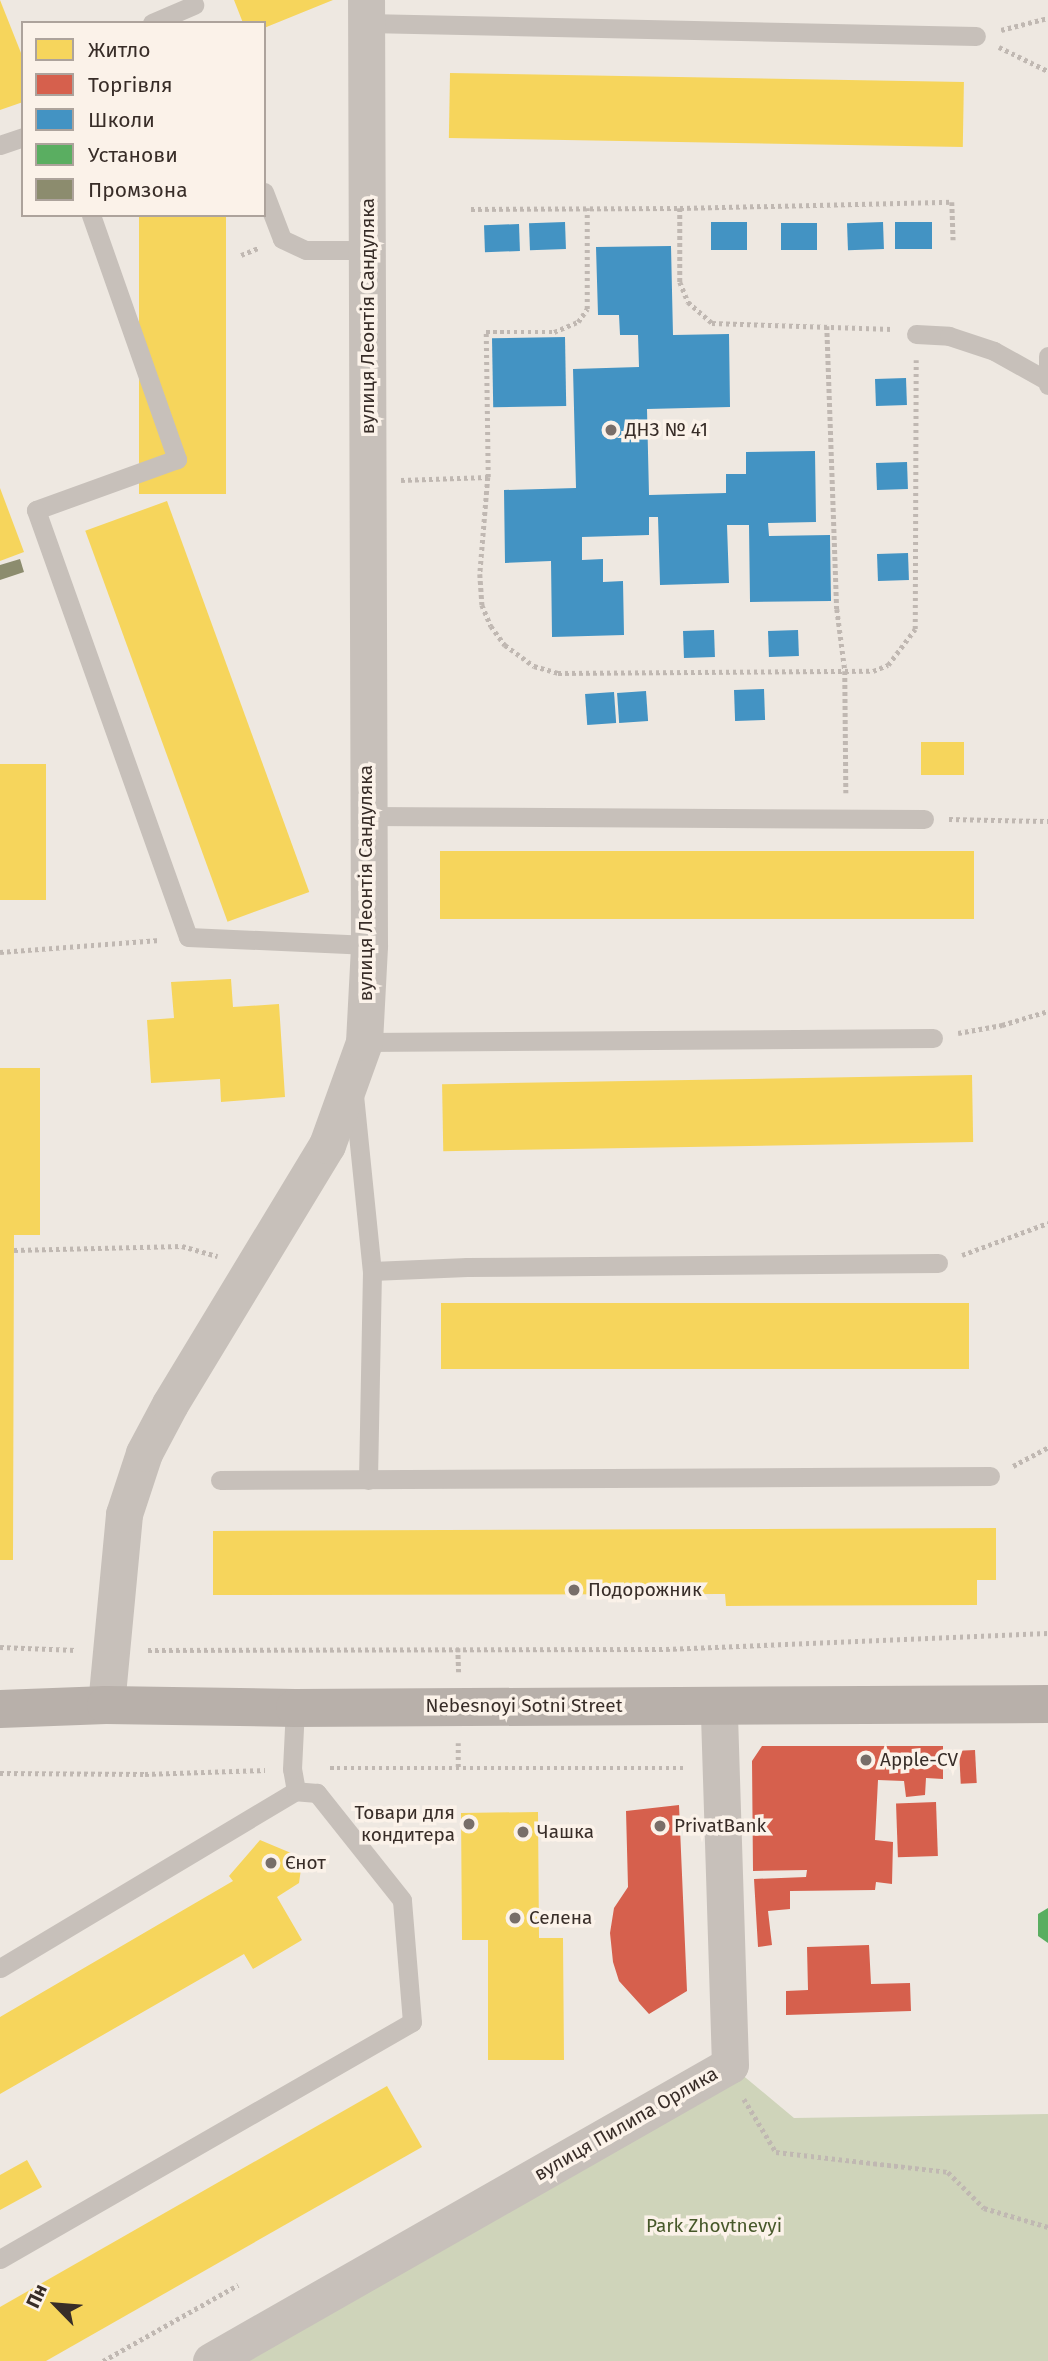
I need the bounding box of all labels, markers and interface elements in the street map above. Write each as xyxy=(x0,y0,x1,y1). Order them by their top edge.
legend xyxy=(21,21,266,217)
text: Житло xyxy=(88,37,151,63)
text: Торгівля xyxy=(88,72,173,98)
text: Школи xyxy=(88,107,155,133)
text: Установи xyxy=(88,142,178,168)
text: Промзона xyxy=(88,177,188,203)
street label: вулиця Леонтія Сандуляка xyxy=(357,198,379,434)
place label: ДНЗ № 41 xyxy=(625,419,708,441)
marker: ДНЗ № 41 xyxy=(603,422,619,438)
street label: вулиця Леонтія Сандуляка xyxy=(355,765,377,1001)
place label: Подорожник xyxy=(588,1579,702,1601)
marker: Подорожник xyxy=(566,1582,582,1598)
street label: Nebesnoyi Sotni Street xyxy=(425,1695,623,1717)
place label: Apple-CV xyxy=(880,1749,958,1771)
marker: Apple-CV xyxy=(858,1752,874,1768)
place label: Товари для кондитера xyxy=(354,1802,455,1846)
place label: PrivatBank xyxy=(674,1815,766,1837)
marker: Товари для кондитера xyxy=(461,1816,477,1832)
marker: PrivatBank xyxy=(652,1818,668,1834)
place label: Чашка xyxy=(537,1821,594,1843)
marker: Чашка xyxy=(515,1824,531,1840)
place label: Єнот xyxy=(285,1852,326,1874)
marker: Єнот xyxy=(263,1855,279,1871)
place label: Селена xyxy=(529,1907,592,1929)
marker: Селена xyxy=(507,1910,523,1926)
street label: вулиця Пилипа Орлика xyxy=(530,2062,722,2186)
park label: Park Zhovtnevyi xyxy=(646,2215,782,2237)
north arrow xyxy=(21,2270,91,2340)
text: Пн xyxy=(21,2280,52,2312)

